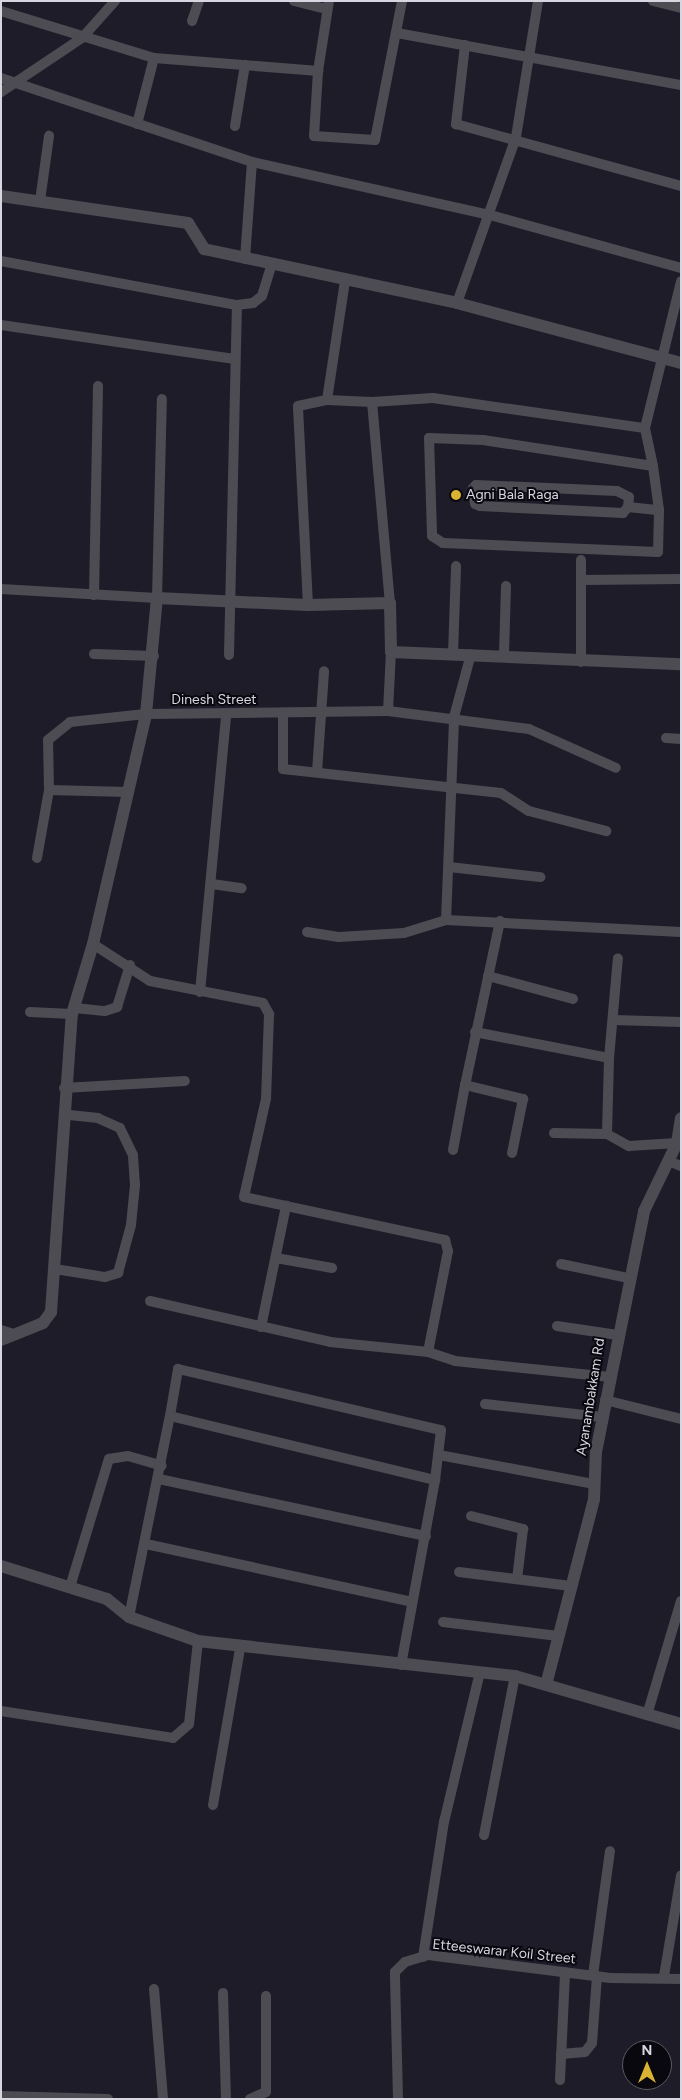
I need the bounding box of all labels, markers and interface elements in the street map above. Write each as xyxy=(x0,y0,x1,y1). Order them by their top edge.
place label: Agni Bala Raga xyxy=(466,487,559,503)
marker: Agni Bala Raga xyxy=(450,489,462,501)
street label: Dinesh Street xyxy=(171,692,257,708)
street label: Ayanambakkam Rd xyxy=(573,1337,609,1457)
street label: Etteeswarar Koil Street xyxy=(431,1936,577,1968)
north arrow xyxy=(622,2040,672,2090)
text: N xyxy=(642,2042,652,2059)

